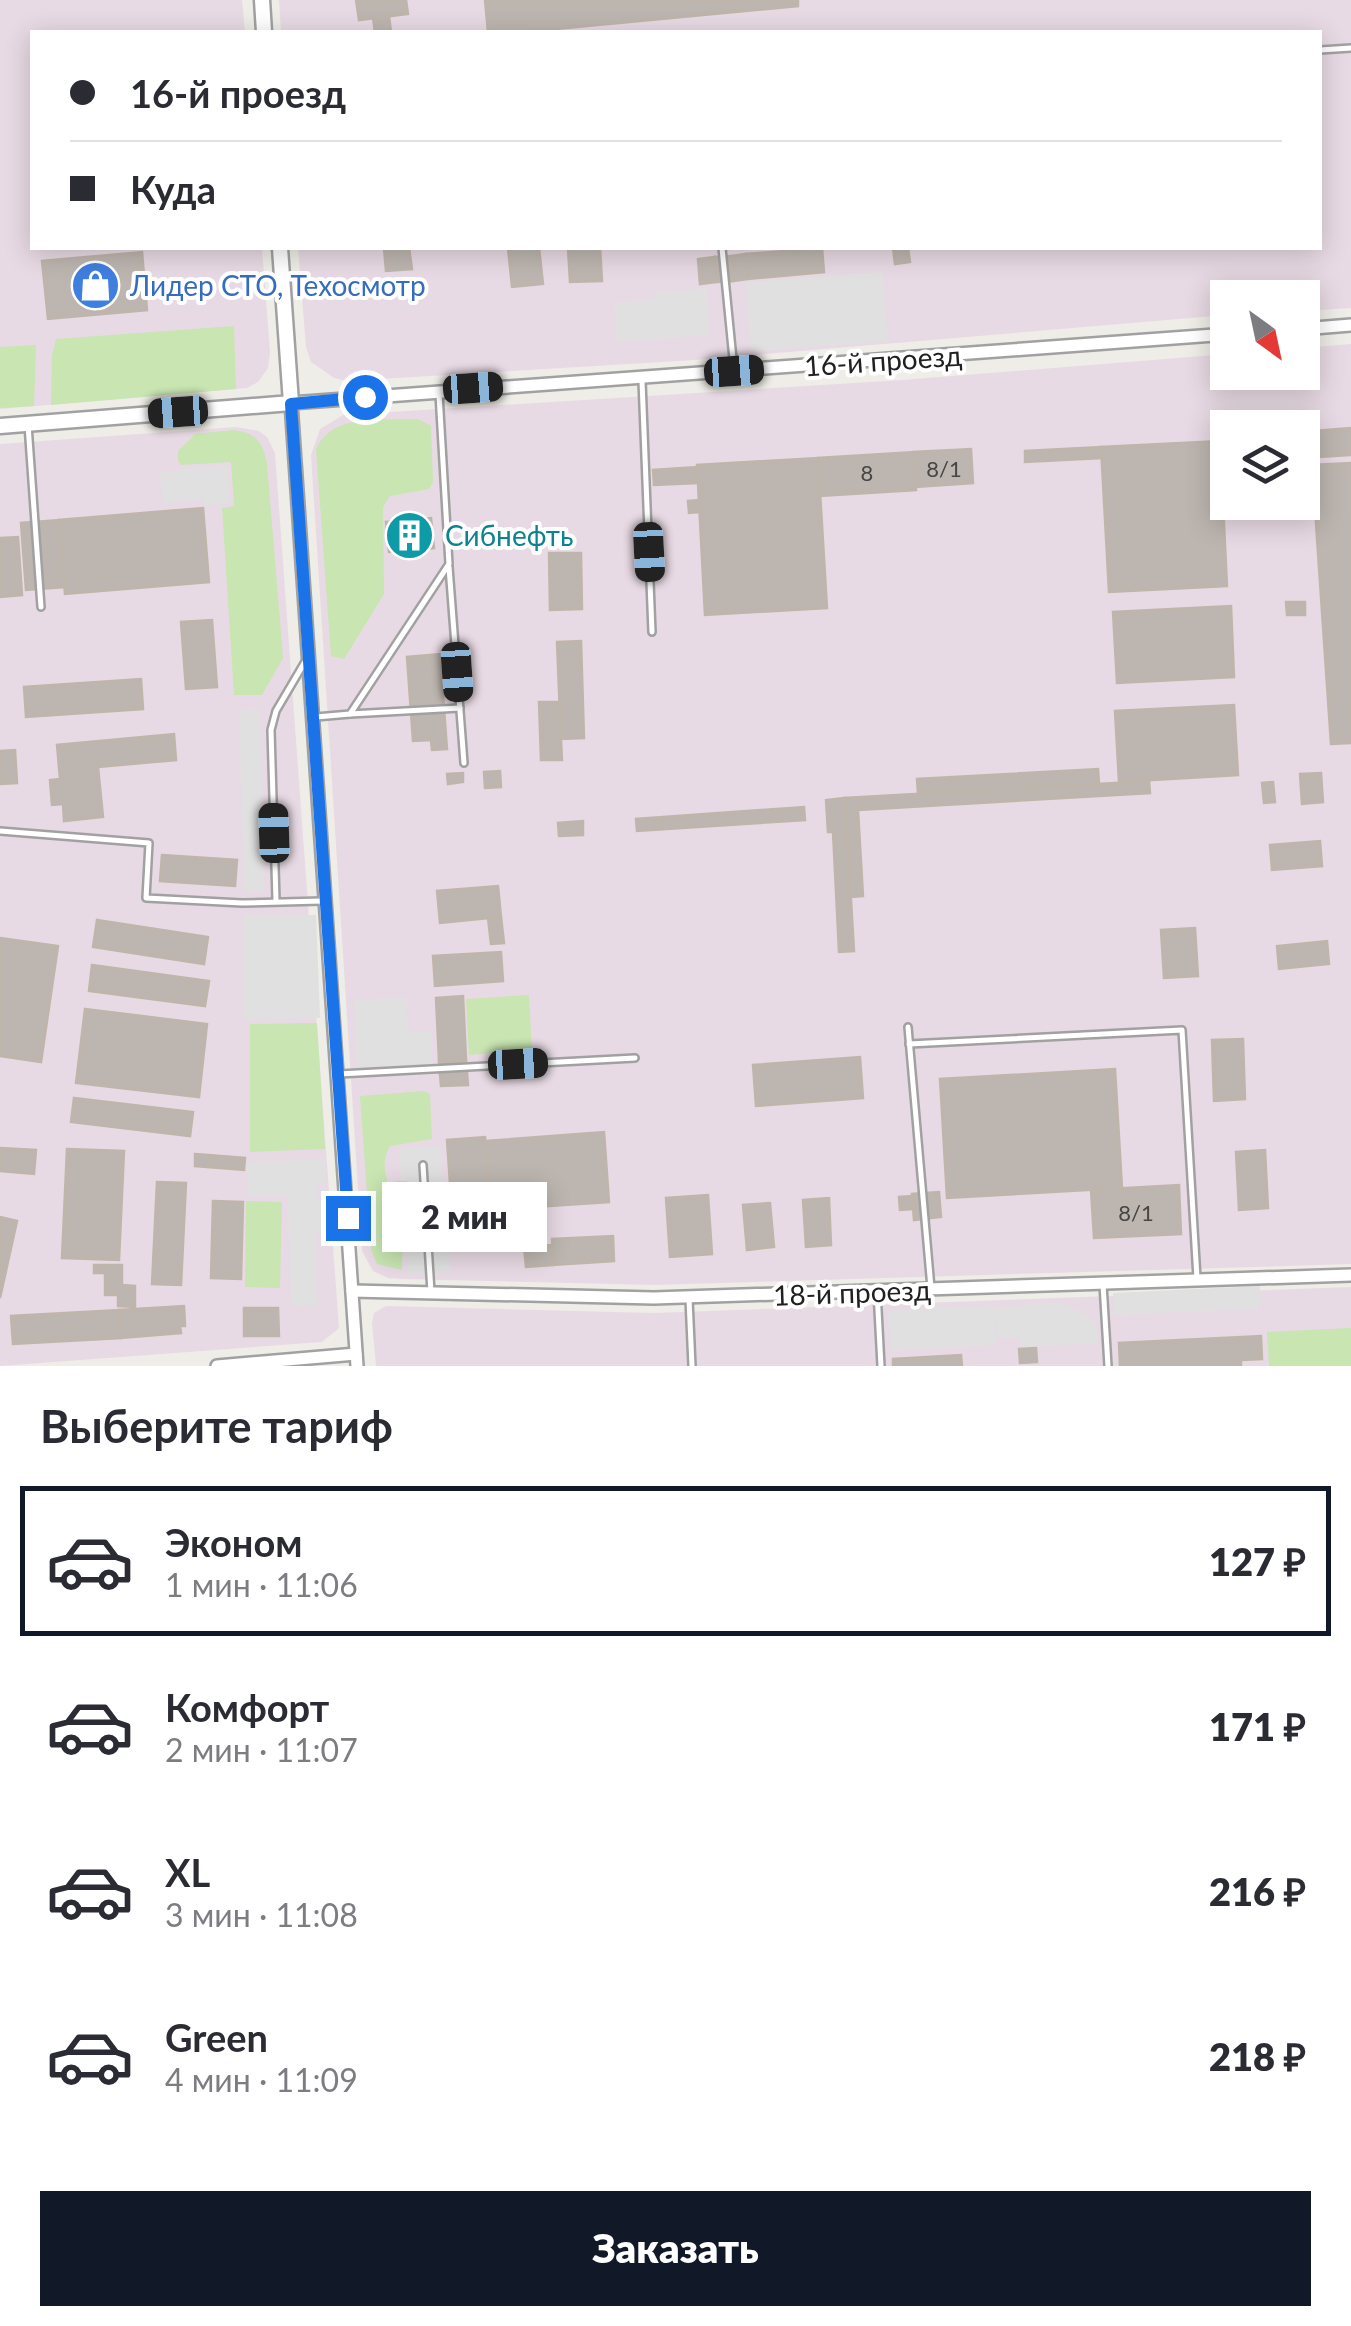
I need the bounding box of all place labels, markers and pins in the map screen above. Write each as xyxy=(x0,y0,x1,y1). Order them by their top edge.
shop icon: Лидер СТО, Техосмотр xyxy=(69,259,121,311)
place label: Лидер СТО, Техосмотр xyxy=(129,268,426,302)
building icon: Сибнефть xyxy=(384,509,436,561)
place label: Сибнефть xyxy=(445,518,573,552)

